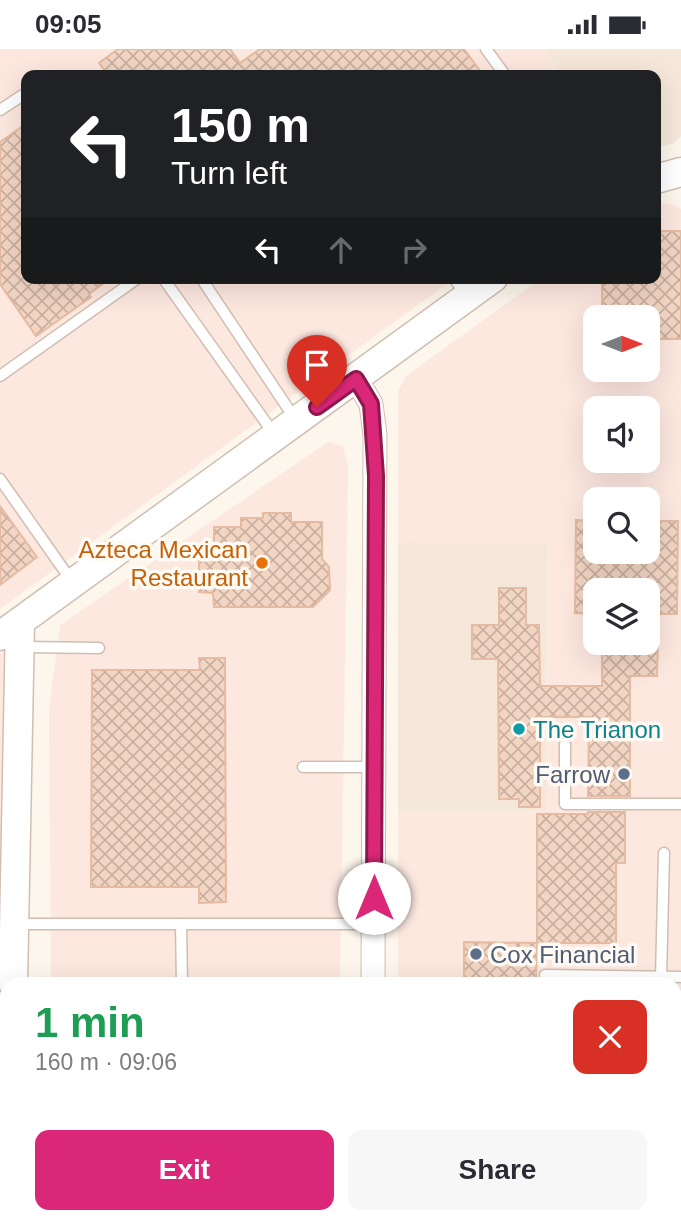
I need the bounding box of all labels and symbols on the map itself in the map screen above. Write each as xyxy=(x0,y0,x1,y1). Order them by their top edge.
north arrow xyxy=(583,305,660,381)
pin xyxy=(287,335,347,407)
place label: Azteca Mexican Restaurant xyxy=(79,536,248,591)
marker: Azteca Mexican Restaurant xyxy=(254,555,270,571)
place label: The Trianon xyxy=(533,716,661,743)
marker: The Trianon xyxy=(511,721,527,737)
place label: Farrow xyxy=(535,761,611,788)
marker: Farrow xyxy=(616,766,632,782)
position arrow xyxy=(337,861,411,935)
place label: Cox Financial xyxy=(490,941,635,968)
marker: Cox Financial xyxy=(468,946,484,962)

